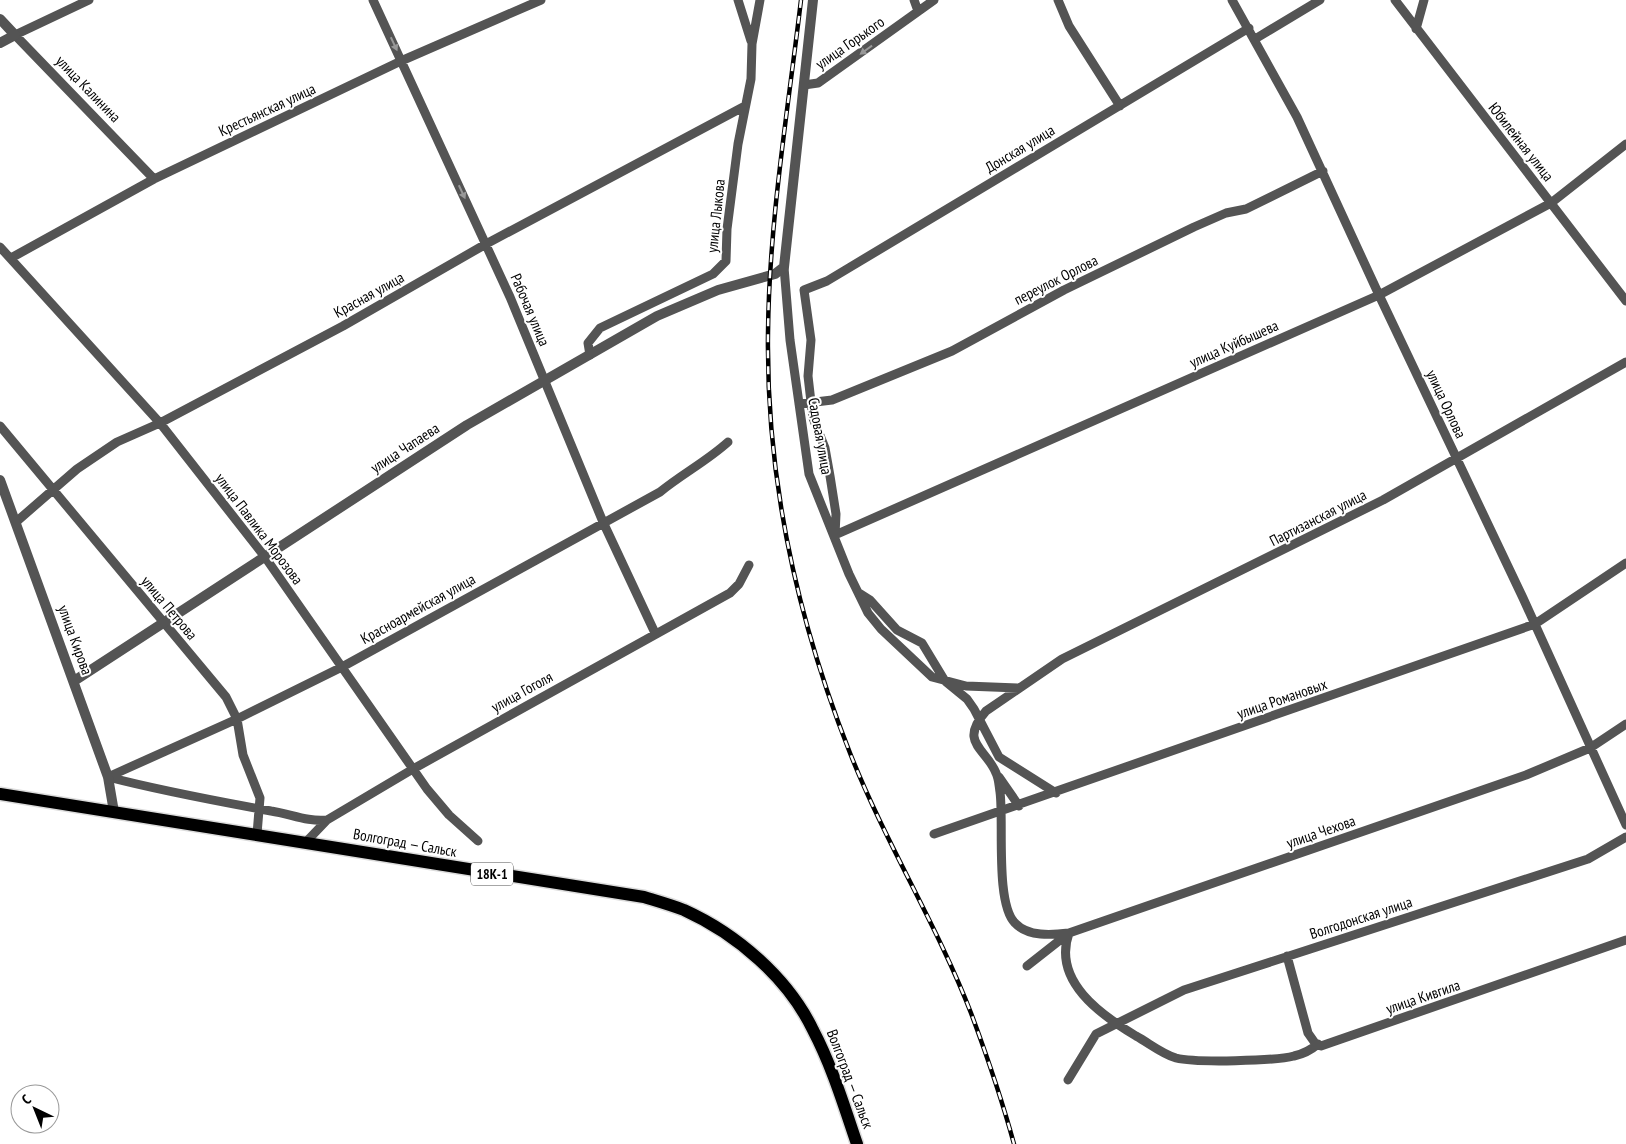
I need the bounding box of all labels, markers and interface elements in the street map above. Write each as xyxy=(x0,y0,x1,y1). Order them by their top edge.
street label: улица Горького xyxy=(812,12,888,73)
one-way arrow xyxy=(390,37,398,51)
one-way arrow xyxy=(860,44,873,55)
street label: улица Калинина xyxy=(52,51,125,126)
street label: Крестьянская улица xyxy=(215,79,318,140)
street label: Юбилейная улица xyxy=(1485,98,1558,185)
street label: Донская улица xyxy=(982,120,1058,177)
street label: улица Лыкова xyxy=(702,178,729,254)
one-way arrow xyxy=(458,185,466,199)
street label: переулок Орлова xyxy=(1011,250,1101,309)
street label: Красная улица xyxy=(330,267,407,322)
street label: Рабочая улица xyxy=(507,271,554,349)
street label: улица Куйбышева xyxy=(1186,316,1281,372)
street label: улица Орлова xyxy=(1422,367,1471,441)
street label: Садовая улица xyxy=(804,396,837,476)
street label: улица Чапаева xyxy=(367,418,443,477)
street label: улица Павлика Морозова xyxy=(211,469,307,588)
street label: Партизанская улица xyxy=(1266,485,1369,550)
street label: Красноармейская улица xyxy=(357,569,478,648)
street label: улица Петрова xyxy=(137,572,202,644)
street label: улица Кирова xyxy=(54,602,97,677)
street label: улица Гоголя xyxy=(488,667,556,716)
street label: улица Романовых xyxy=(1234,674,1329,723)
street label: улица Чехова xyxy=(1284,811,1358,852)
street label: Волгоград — Сальск xyxy=(352,824,459,861)
road number: 18К-1 xyxy=(471,862,513,886)
street label: Волгодонская улица xyxy=(1307,892,1415,943)
street label: улица Кивгила xyxy=(1383,975,1462,1018)
street label: Волгоград — Сальск xyxy=(823,1027,878,1131)
north arrow xyxy=(10,1084,60,1134)
text: С xyxy=(18,1090,35,1108)

